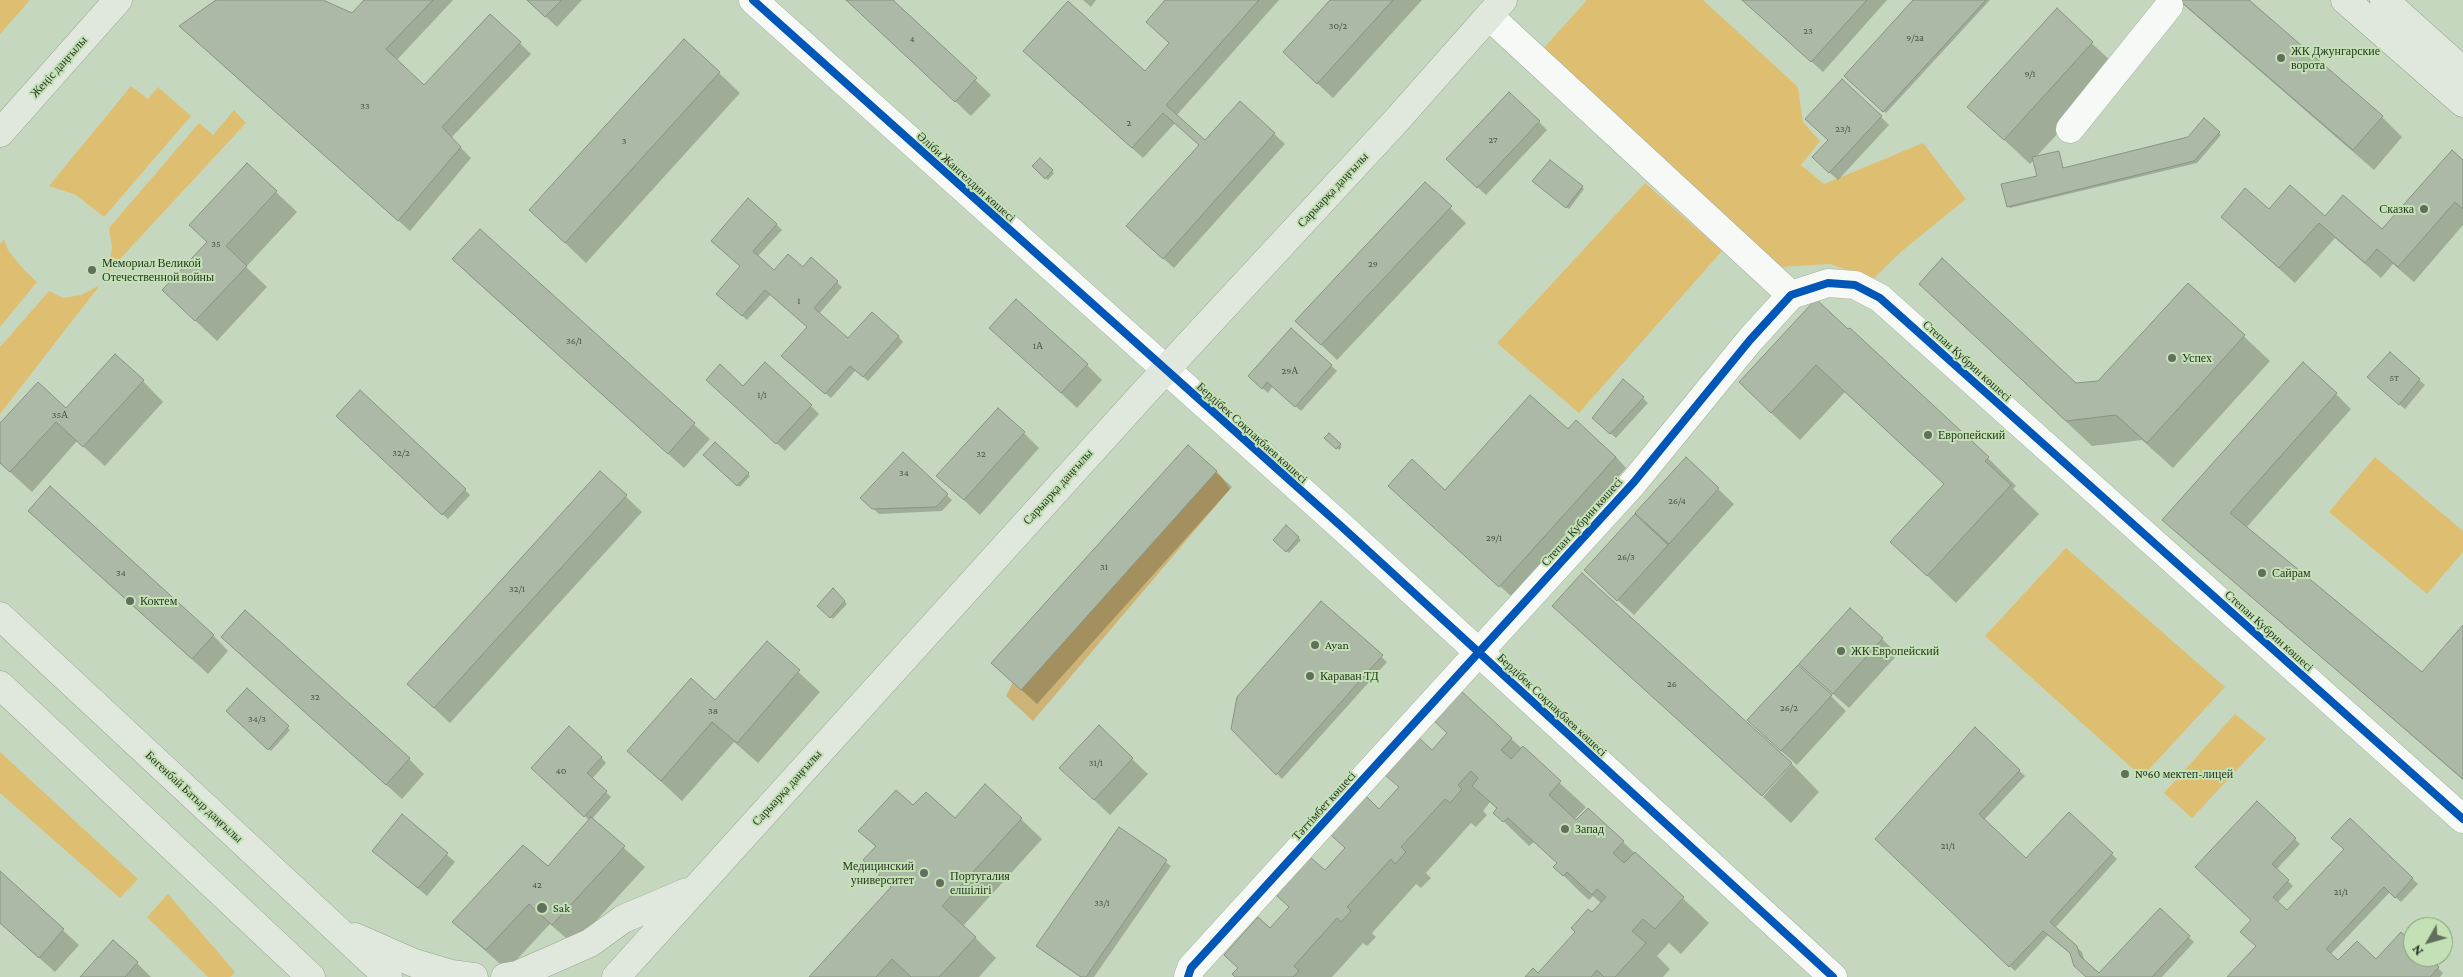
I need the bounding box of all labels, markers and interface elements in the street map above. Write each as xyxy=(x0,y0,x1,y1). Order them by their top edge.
house number: 30/2 xyxy=(1329,20,1347,32)
house number: 23 xyxy=(1803,25,1813,37)
house number: 9/2а xyxy=(1906,32,1924,44)
street label: Жеңіс даңғылы xyxy=(28,33,90,101)
house number: 4 xyxy=(909,33,915,45)
place label: ЖК Джунгарские ворота xyxy=(2291,44,2380,72)
marker: ЖК Джунгарские ворота xyxy=(2275,52,2287,64)
house number: 9/1 xyxy=(2024,68,2036,80)
house number: 33 xyxy=(360,100,370,112)
house number: 2 xyxy=(1127,117,1131,129)
house number: 23/1 xyxy=(1835,123,1851,135)
street label: Әліби Жангелдин көшесі xyxy=(914,129,1018,225)
house number: 27 xyxy=(1488,134,1498,146)
house number: 3 xyxy=(622,135,626,147)
street label: Сарыарқа даңғылы xyxy=(1295,150,1371,230)
place label: Сказка xyxy=(2379,202,2414,216)
marker: Сказка xyxy=(2418,203,2430,215)
house number: 35 xyxy=(211,238,221,250)
place label: Мемориал Великой Отечественной войны xyxy=(102,256,214,284)
house number: 29 xyxy=(1368,258,1378,270)
marker: Мемориал Великой Отечественной войны xyxy=(86,264,98,276)
house number: 1 xyxy=(797,295,801,307)
street label: Степан Кубрин көшесі xyxy=(1920,317,2014,405)
house number: 36/1 xyxy=(566,335,582,347)
house number: 1А xyxy=(1033,340,1043,352)
place label: Успех xyxy=(2182,351,2212,365)
marker: Успех xyxy=(2166,352,2178,364)
house number: 29А xyxy=(1281,365,1299,377)
house number: 5т xyxy=(2389,372,2399,384)
street label: Бердібек Соқпақбаев көшесі xyxy=(1194,379,1310,487)
house number: 1/1 xyxy=(757,389,767,401)
house number: 35А xyxy=(52,409,68,421)
place label: Европейский xyxy=(1938,428,2005,442)
marker: Европейский xyxy=(1922,429,1934,441)
street label: Сарыарқа даңғылы xyxy=(1020,446,1096,528)
house number: 32/2 xyxy=(392,447,410,459)
house number: 32 xyxy=(976,448,986,460)
house number: 34 xyxy=(899,467,909,479)
street label: Степан Кубрин көшесі xyxy=(1538,475,1626,569)
house number: 26/4 xyxy=(1668,495,1686,507)
house number: 29/1 xyxy=(1486,532,1502,544)
house number: 26/3 xyxy=(1617,551,1635,563)
house number: 31 xyxy=(1100,561,1108,573)
place label: Сайрам xyxy=(2272,566,2311,580)
house number: 34 xyxy=(116,567,126,579)
marker: Сайрам xyxy=(2256,567,2268,579)
house number: 32/1 xyxy=(509,583,525,595)
street label: Степан Кубрин көшесі xyxy=(2222,587,2316,675)
place label: Коктем xyxy=(140,594,177,608)
marker: Коктем xyxy=(124,595,136,607)
place label: Ayan xyxy=(1325,638,1349,652)
marker: Ayan xyxy=(1309,639,1321,651)
place label: ЖК Европейский xyxy=(1851,644,1939,658)
marker: ЖК Европейский xyxy=(1835,645,1847,657)
street label: Бердібек Соқпақбаев көшесі xyxy=(1494,651,1610,759)
place label: Караван ТД xyxy=(1320,669,1379,683)
marker: Караван ТД xyxy=(1304,670,1316,682)
house number: 26 xyxy=(1667,678,1677,690)
house number: 32 xyxy=(310,691,320,703)
house number: 26/2 xyxy=(1780,702,1798,714)
house number: 38 xyxy=(708,705,718,717)
house number: 34/3 xyxy=(248,713,266,725)
street label: Сарыарқа даңғылы xyxy=(749,747,825,829)
street label: Бөгенбай Батыр даңғылы xyxy=(142,748,246,846)
house number: 31/1 xyxy=(1089,757,1103,769)
house number: 40 xyxy=(556,765,566,777)
place label: №60 мектеп-лицей xyxy=(2135,767,2233,781)
street label: Тәттімбет көшесі xyxy=(1289,768,1359,844)
marker: №60 мектеп-лицей xyxy=(2119,768,2131,780)
place label: Запад xyxy=(1575,822,1604,836)
marker: Запад xyxy=(1559,823,1571,835)
house number: 21/1 xyxy=(1941,840,1955,852)
place label: Медицинский университет xyxy=(843,859,914,887)
marker: Медицинский университет xyxy=(918,867,930,879)
place label: Португалия елшілігі xyxy=(950,869,1010,897)
marker: Португалия елшілігі xyxy=(934,877,946,889)
house number: 42 xyxy=(532,879,542,891)
house number: 21/1 xyxy=(2334,886,2348,898)
house number: 33/1 xyxy=(1094,897,1110,909)
marker: Sak xyxy=(535,901,549,915)
place label: Sak xyxy=(553,901,570,915)
north arrow xyxy=(2403,917,2453,967)
text: N xyxy=(2408,942,2426,959)

